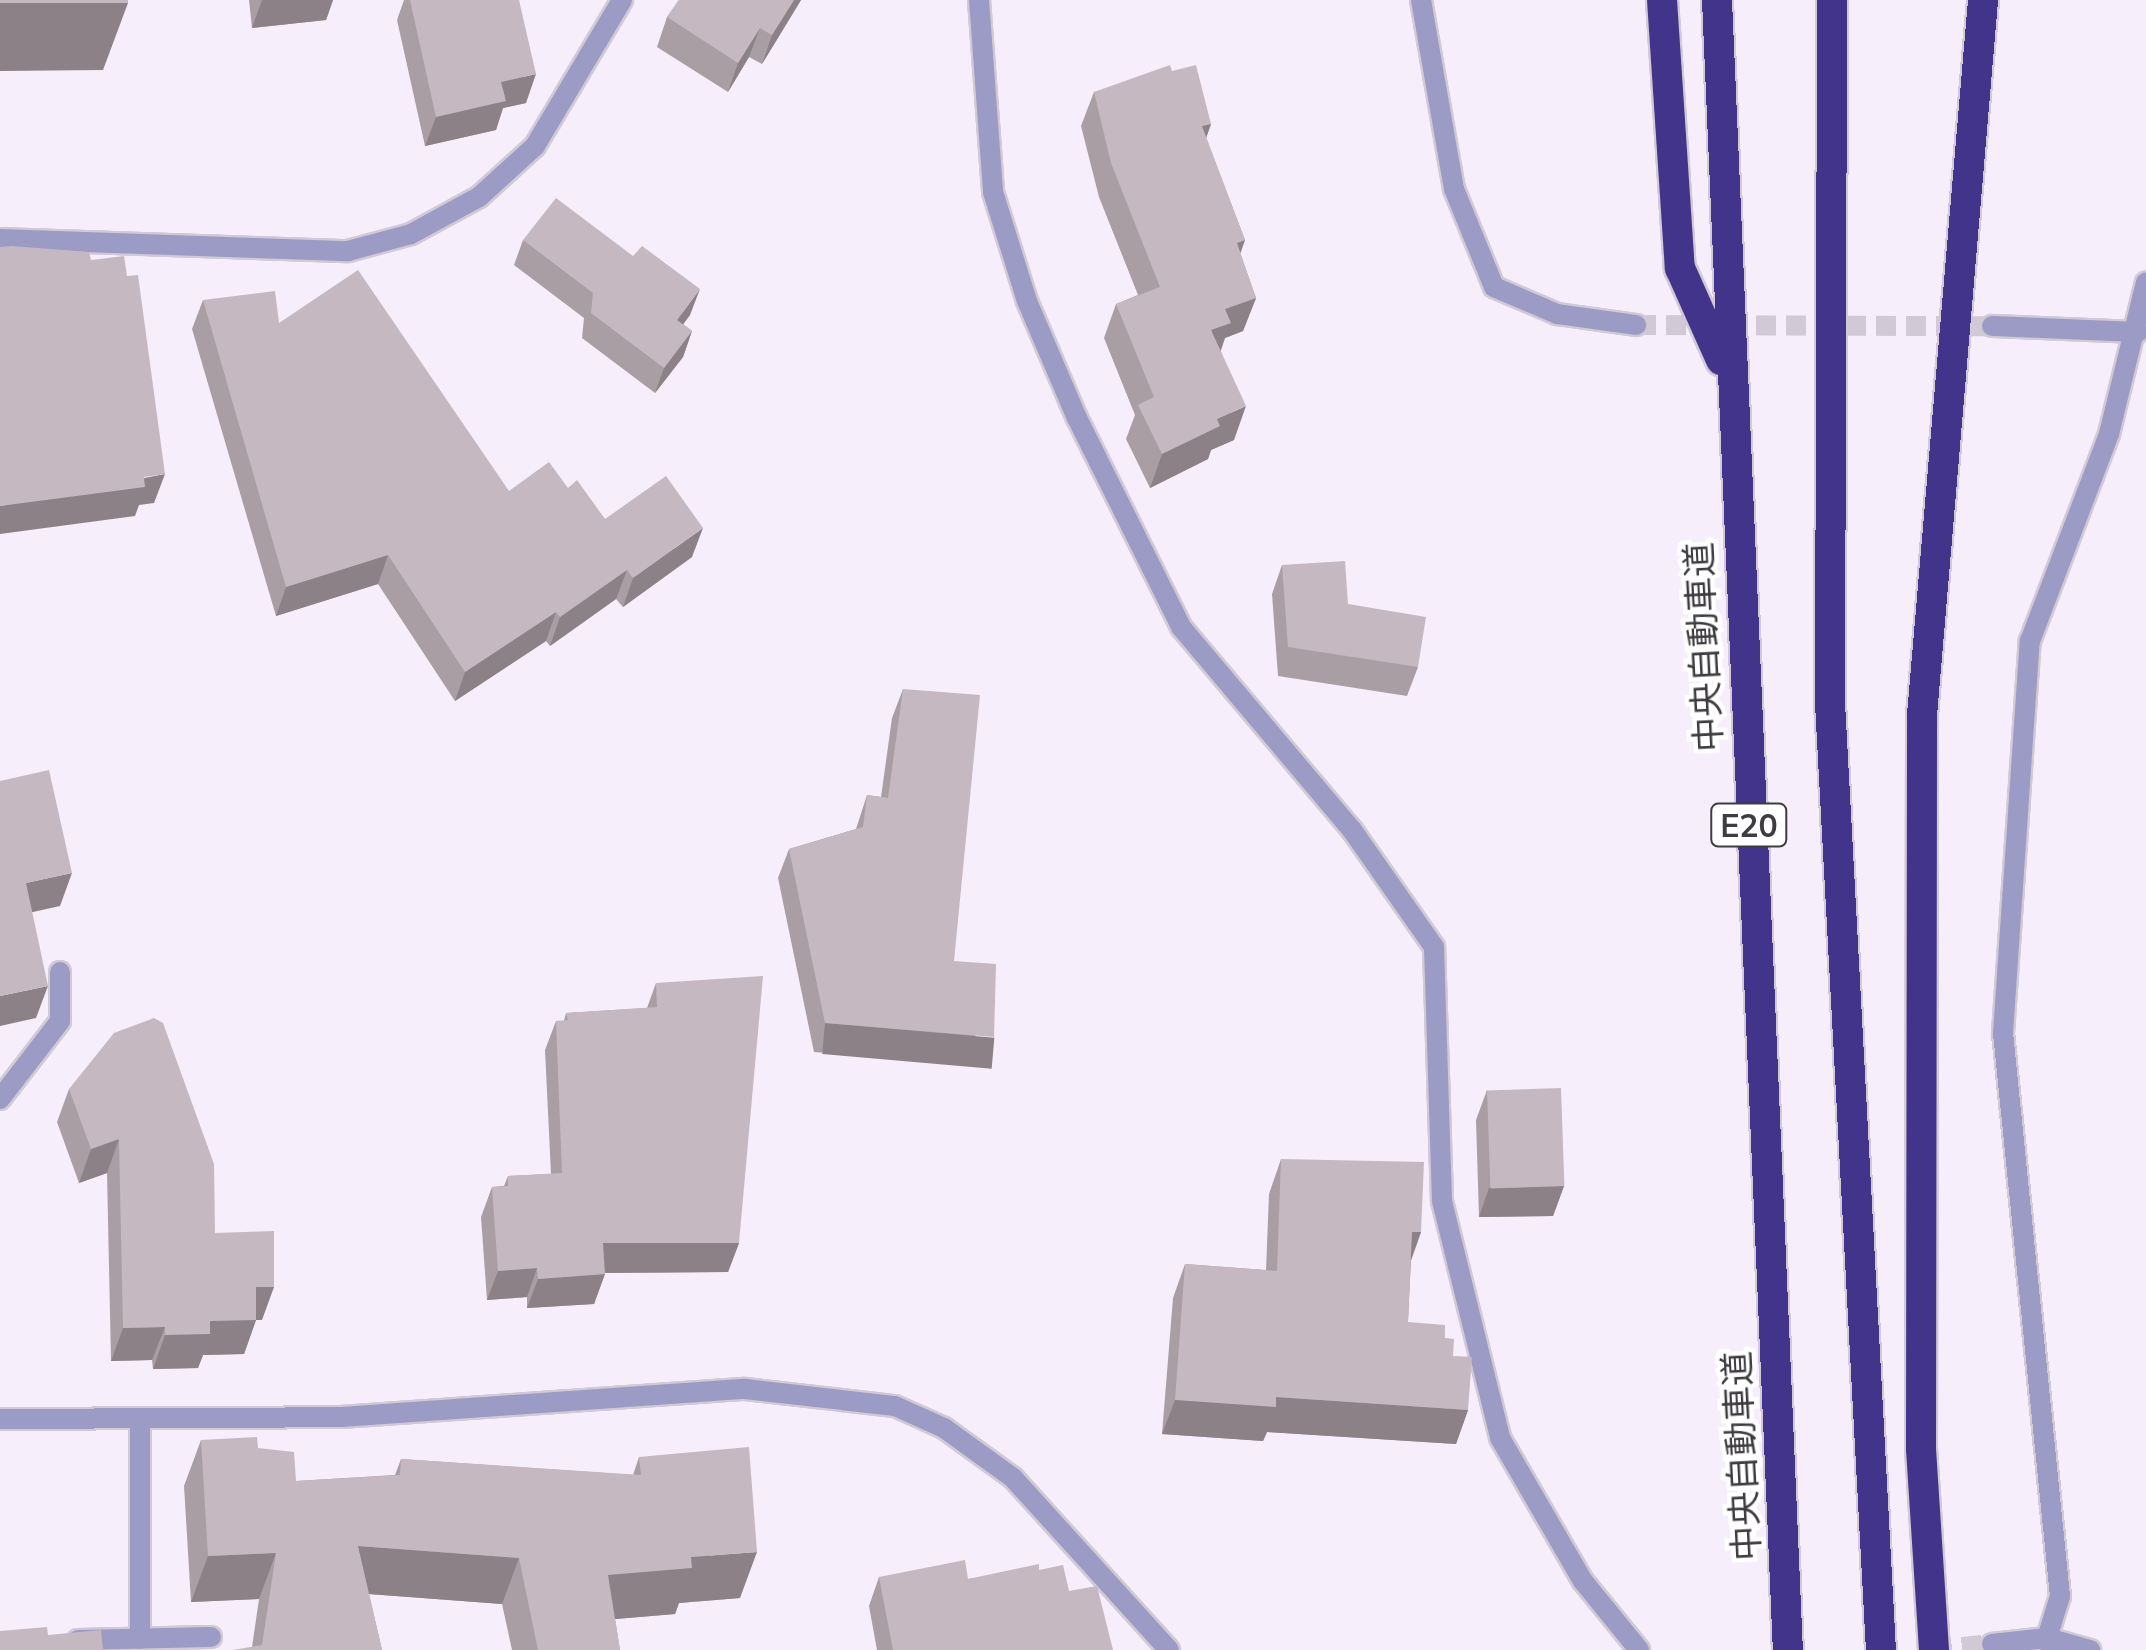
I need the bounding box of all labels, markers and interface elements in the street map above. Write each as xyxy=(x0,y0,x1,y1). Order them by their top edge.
street label: 中央自動車道 xyxy=(1677,541,1729,753)
road number: E20 xyxy=(1709,798,1789,852)
street label: 中央自動車道 xyxy=(1715,1350,1767,1562)

